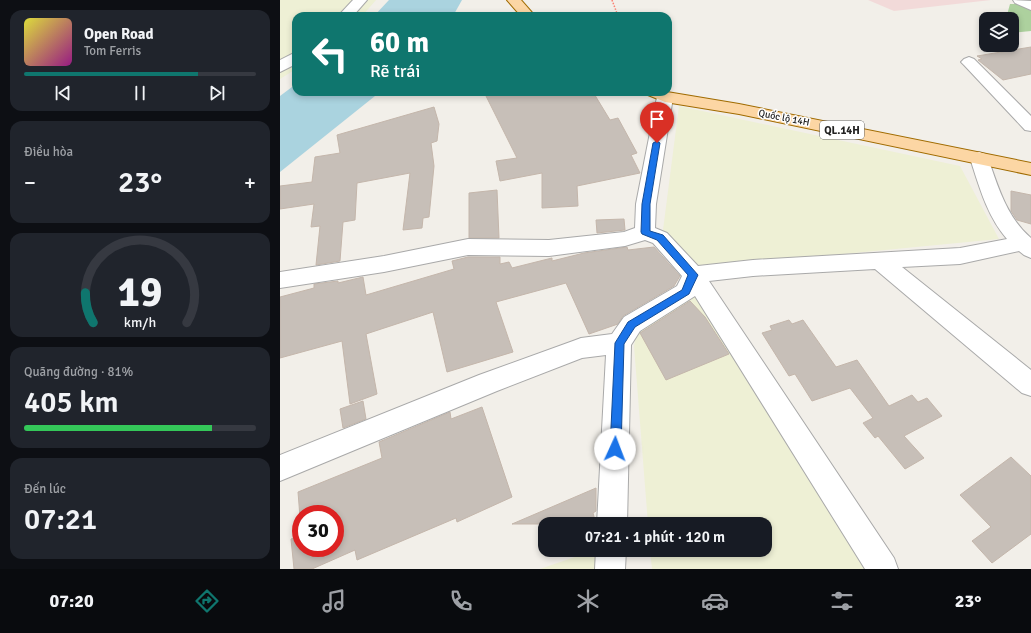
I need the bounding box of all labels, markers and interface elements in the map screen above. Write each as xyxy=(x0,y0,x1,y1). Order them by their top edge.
map controls xyxy=(979,12,1019,52)
button: layers xyxy=(979,12,1019,52)
text: Open Road xyxy=(84,25,154,43)
text: 60 m xyxy=(370,26,429,60)
icon: left xyxy=(304,28,356,80)
text: Tom Ferris xyxy=(84,43,141,59)
text: Rẽ trái xyxy=(370,60,420,82)
icon: previous xyxy=(52,82,74,104)
icon: pause xyxy=(129,82,151,104)
icon: next xyxy=(206,82,228,104)
pin xyxy=(640,102,674,143)
street label: Quốc lộ 14H xyxy=(757,107,811,129)
icon: arrive xyxy=(646,108,668,130)
road number: QL.14H xyxy=(820,121,864,139)
text: Điều hòa xyxy=(24,144,73,160)
text: 23° xyxy=(118,164,162,201)
text: − xyxy=(24,169,36,196)
text: + xyxy=(244,169,256,196)
text: 19 xyxy=(118,266,162,317)
text: km/h xyxy=(124,313,156,330)
text: Quãng đường · 81% xyxy=(24,364,133,380)
text: 405 km xyxy=(24,384,119,421)
position arrow xyxy=(594,428,636,470)
text: Đến lúc xyxy=(24,481,66,497)
text: 07:21 xyxy=(24,501,97,538)
speed limit sign: 30 xyxy=(292,505,344,557)
text: 07:21 · 1 phút · 120 m xyxy=(585,528,725,546)
icon: directions xyxy=(193,587,221,615)
icon: music xyxy=(320,587,348,615)
icon: phone xyxy=(447,587,475,615)
icon: climate xyxy=(574,587,602,615)
icon: car xyxy=(701,587,729,615)
icon: filters xyxy=(828,587,856,615)
text: 07:20 xyxy=(50,590,94,612)
text: 23° xyxy=(955,590,981,612)

